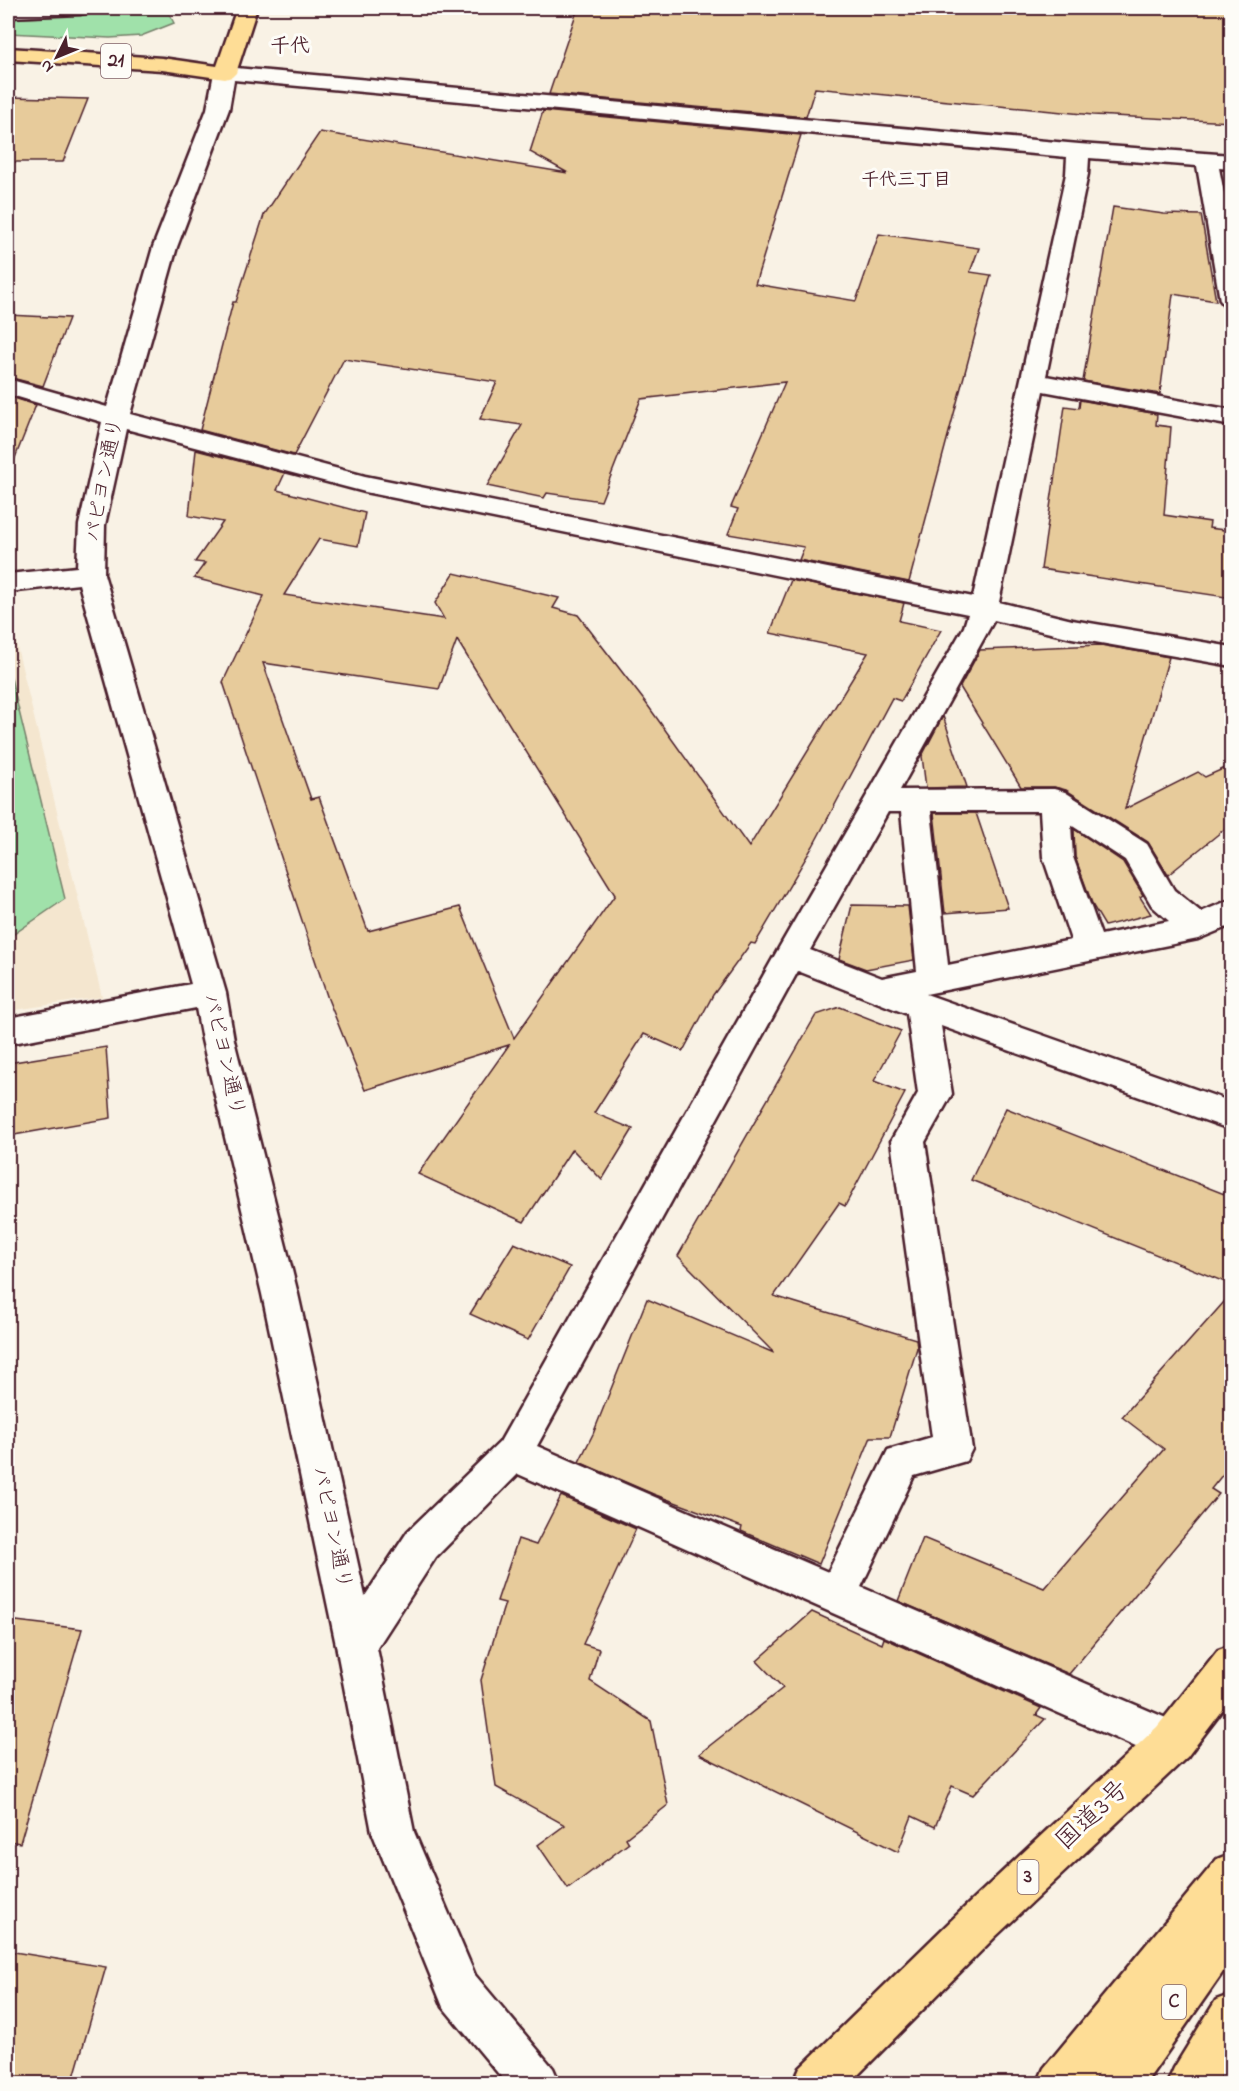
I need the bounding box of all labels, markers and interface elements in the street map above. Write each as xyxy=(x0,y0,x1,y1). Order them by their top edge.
north arrow xyxy=(27,27,87,87)
district label: 千代 xyxy=(270,33,310,62)
road number: 21 xyxy=(101,44,131,78)
text: N xyxy=(35,54,60,78)
district label: 千代三丁目 xyxy=(861,168,951,194)
street label: パピヨン通り xyxy=(78,415,132,545)
street label: パピヨン通り xyxy=(194,990,252,1120)
street label: パピヨン通り xyxy=(303,1463,359,1593)
street label: 国道3号 xyxy=(1048,1772,1138,1860)
road number: 3 xyxy=(1018,1860,1038,1894)
road number: C xyxy=(1162,1985,1186,2019)

